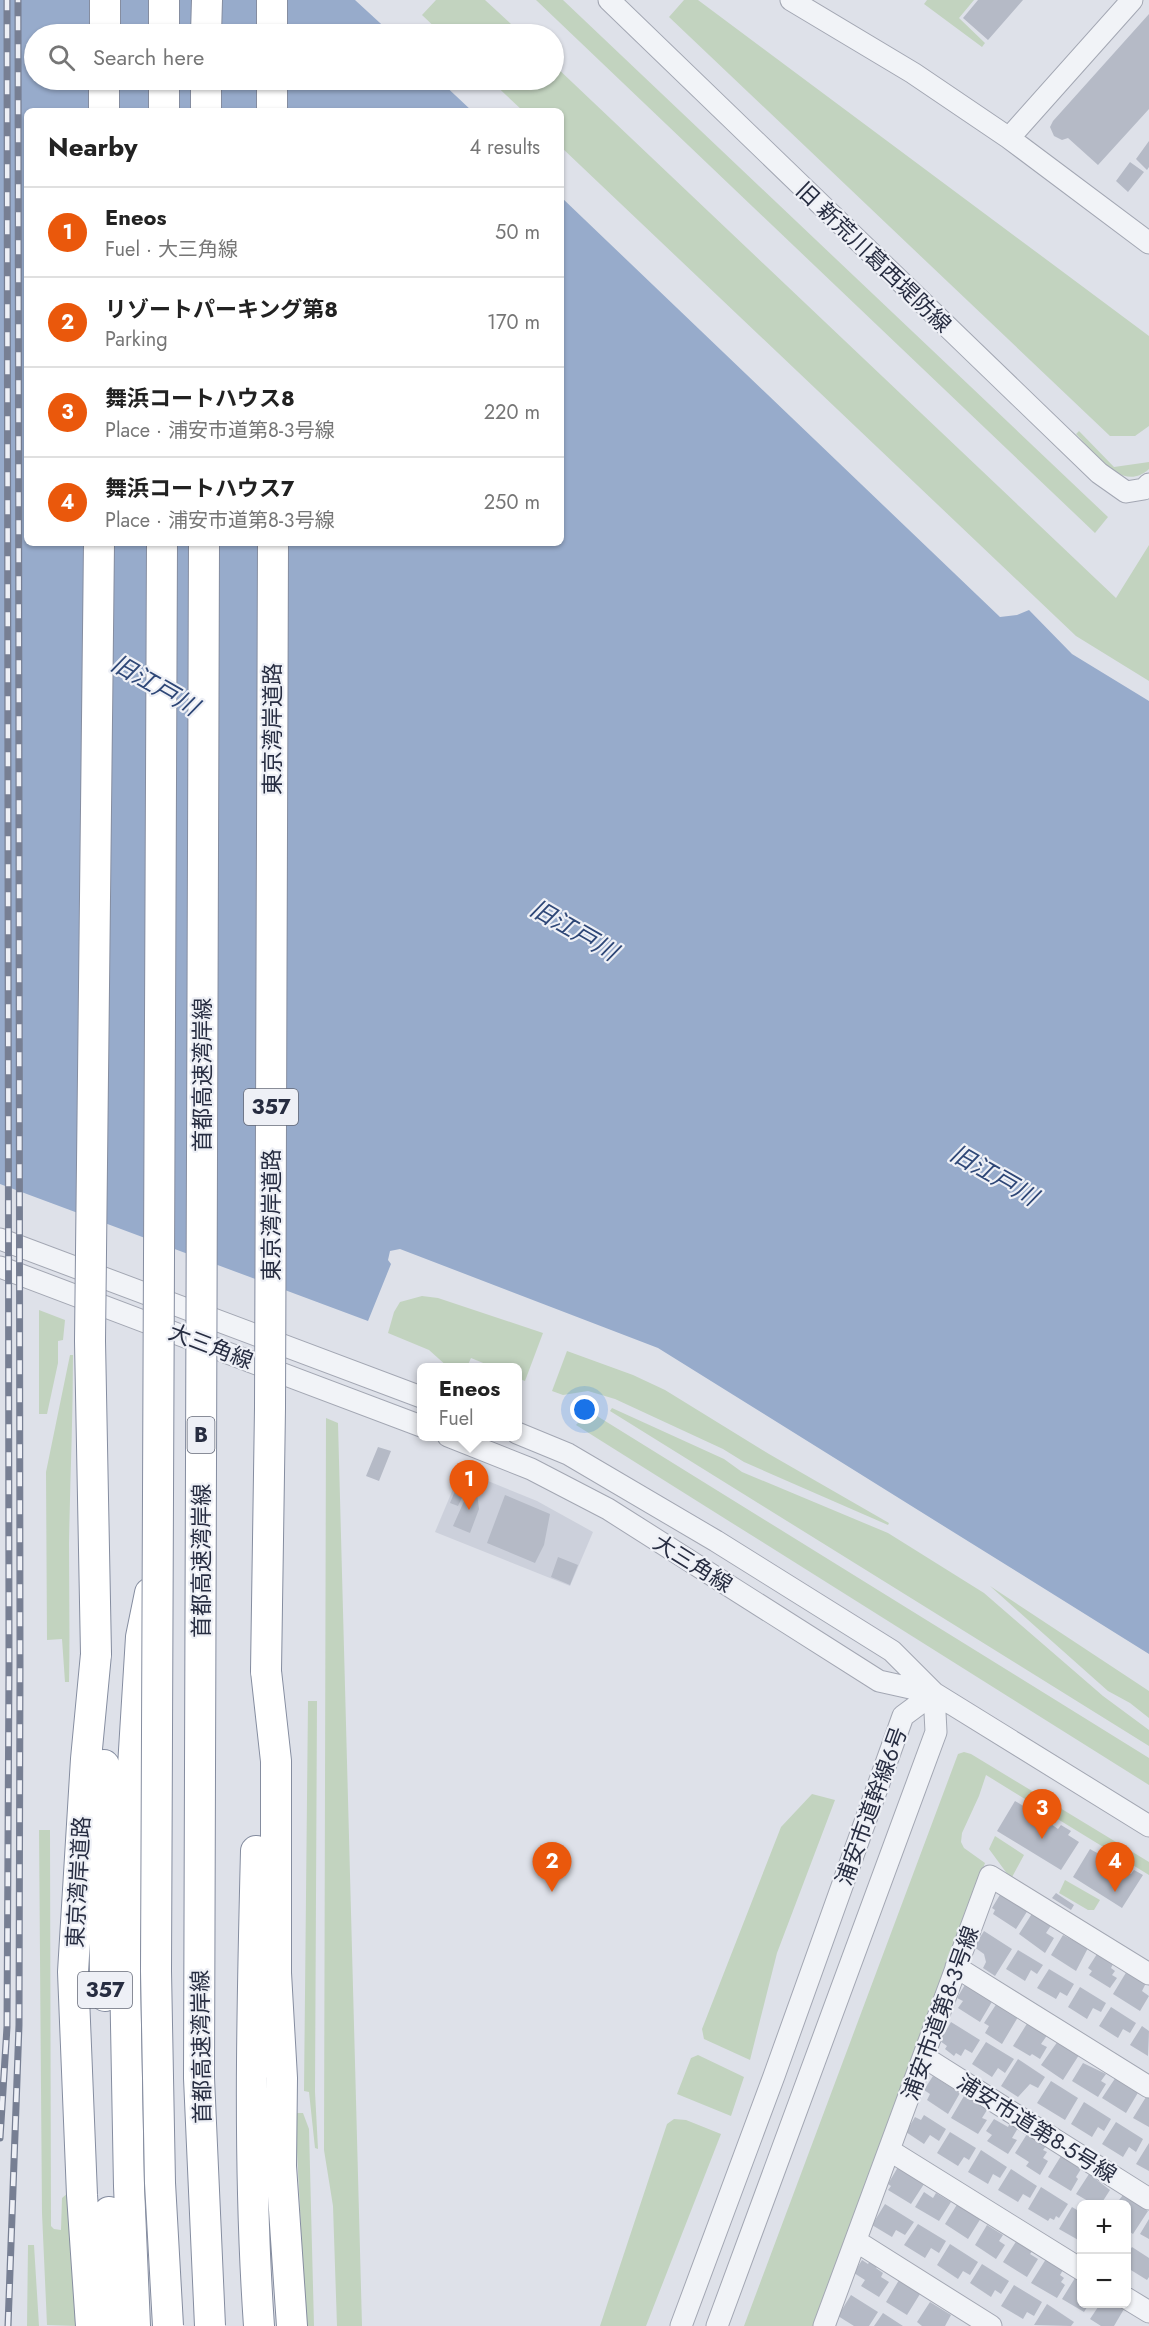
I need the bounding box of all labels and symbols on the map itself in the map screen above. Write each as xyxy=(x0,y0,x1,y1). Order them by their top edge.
street label: 旧 新荒川葛西堤防線 xyxy=(789,174,959,340)
water label: 旧江戸川 xyxy=(105,646,208,726)
street label: 東京湾岸道路 xyxy=(256,663,288,795)
water label: 旧江戸川 xyxy=(524,891,627,971)
street label: 首都高速湾岸線 xyxy=(186,998,218,1152)
road number: 357 xyxy=(244,1089,298,1125)
water label: 旧江戸川 xyxy=(944,1136,1047,1216)
street label: 東京湾岸道路 xyxy=(255,1149,287,1281)
street label: 大三角線 xyxy=(164,1315,258,1377)
your location xyxy=(570,1395,599,1424)
road number: B xyxy=(188,1417,214,1453)
pin: 1 xyxy=(450,1460,488,1510)
street label: 首都高速湾岸線 xyxy=(185,1484,217,1638)
street label: 大三角線 xyxy=(647,1526,739,1600)
street label: 浦安市道幹線6号 xyxy=(827,1722,915,1890)
pin: 3 xyxy=(1022,1790,1062,1839)
street label: 東京湾岸道路 xyxy=(59,1815,97,1949)
pin: 2 xyxy=(532,1842,572,1892)
pin: 4 xyxy=(1096,1842,1134,1892)
street label: 浦安市道第8-３号線 xyxy=(894,1921,986,2105)
street label: 首都高速湾岸線 xyxy=(184,1970,218,2124)
road number: 357 xyxy=(78,1972,132,2008)
street label: 浦安市道第8-5号線 xyxy=(951,2066,1123,2190)

